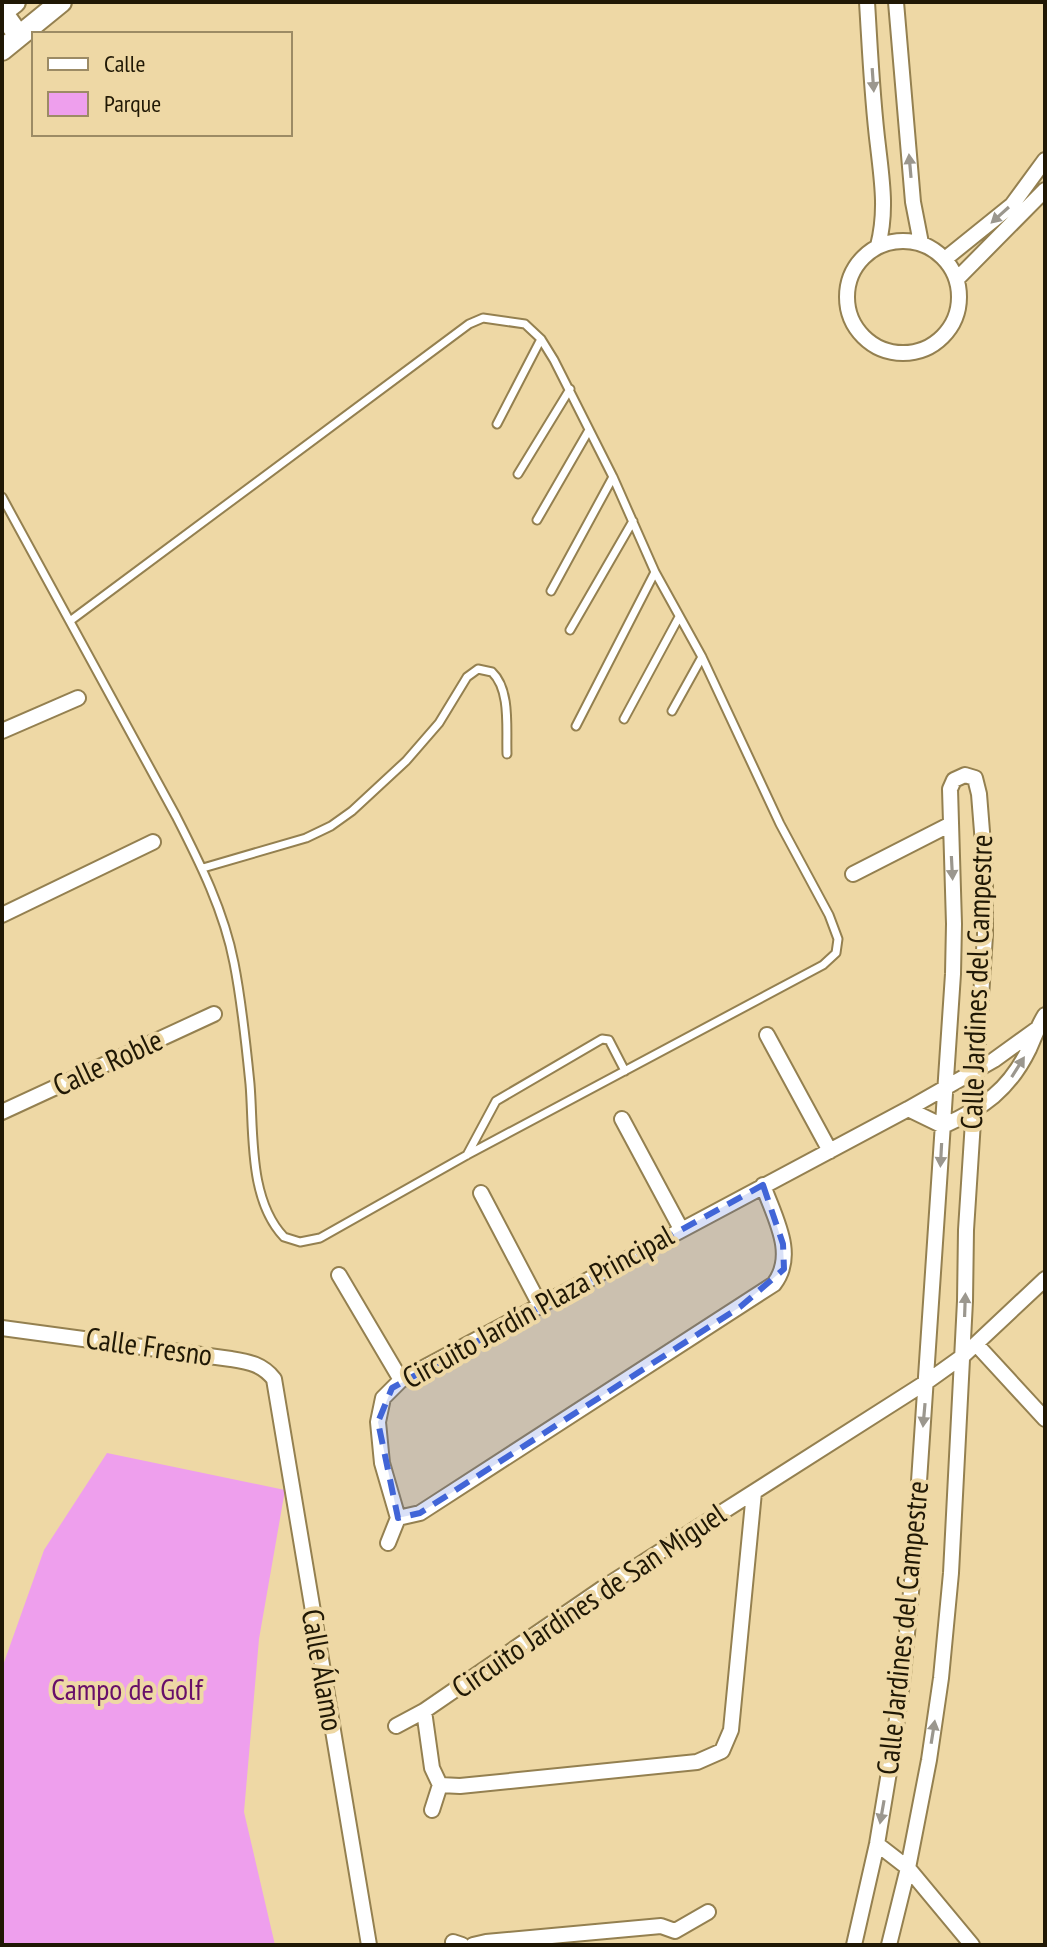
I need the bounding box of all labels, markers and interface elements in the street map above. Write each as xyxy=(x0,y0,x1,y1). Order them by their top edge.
legend xyxy=(32,32,292,136)
text: Calle xyxy=(104,48,145,79)
one-way arrow xyxy=(867,68,880,93)
text: Parque xyxy=(104,88,161,119)
one-way arrow xyxy=(903,153,916,178)
one-way arrow xyxy=(991,206,1011,223)
street label: Calle Jardines del Campestre xyxy=(951,834,1000,1130)
one-way arrow xyxy=(946,856,959,881)
street label: Calle Roble xyxy=(46,1019,168,1104)
one-way arrow xyxy=(1011,1056,1025,1078)
one-way arrow xyxy=(935,1143,948,1168)
street label: Circuito Jardín Plaza Principal xyxy=(395,1215,680,1396)
one-way arrow xyxy=(959,1292,972,1317)
street label: Calle Fresno xyxy=(83,1317,215,1374)
one-way arrow xyxy=(918,1403,931,1428)
street label: Calle Jardines del Campestre xyxy=(867,1479,936,1777)
street label: Circuito Jardines de San Miguel xyxy=(444,1494,733,1706)
street label: Calle Álamo xyxy=(294,1606,353,1734)
park label: Campo de Golf xyxy=(51,1669,204,1708)
one-way arrow xyxy=(927,1719,940,1744)
one-way arrow xyxy=(876,1800,888,1825)

